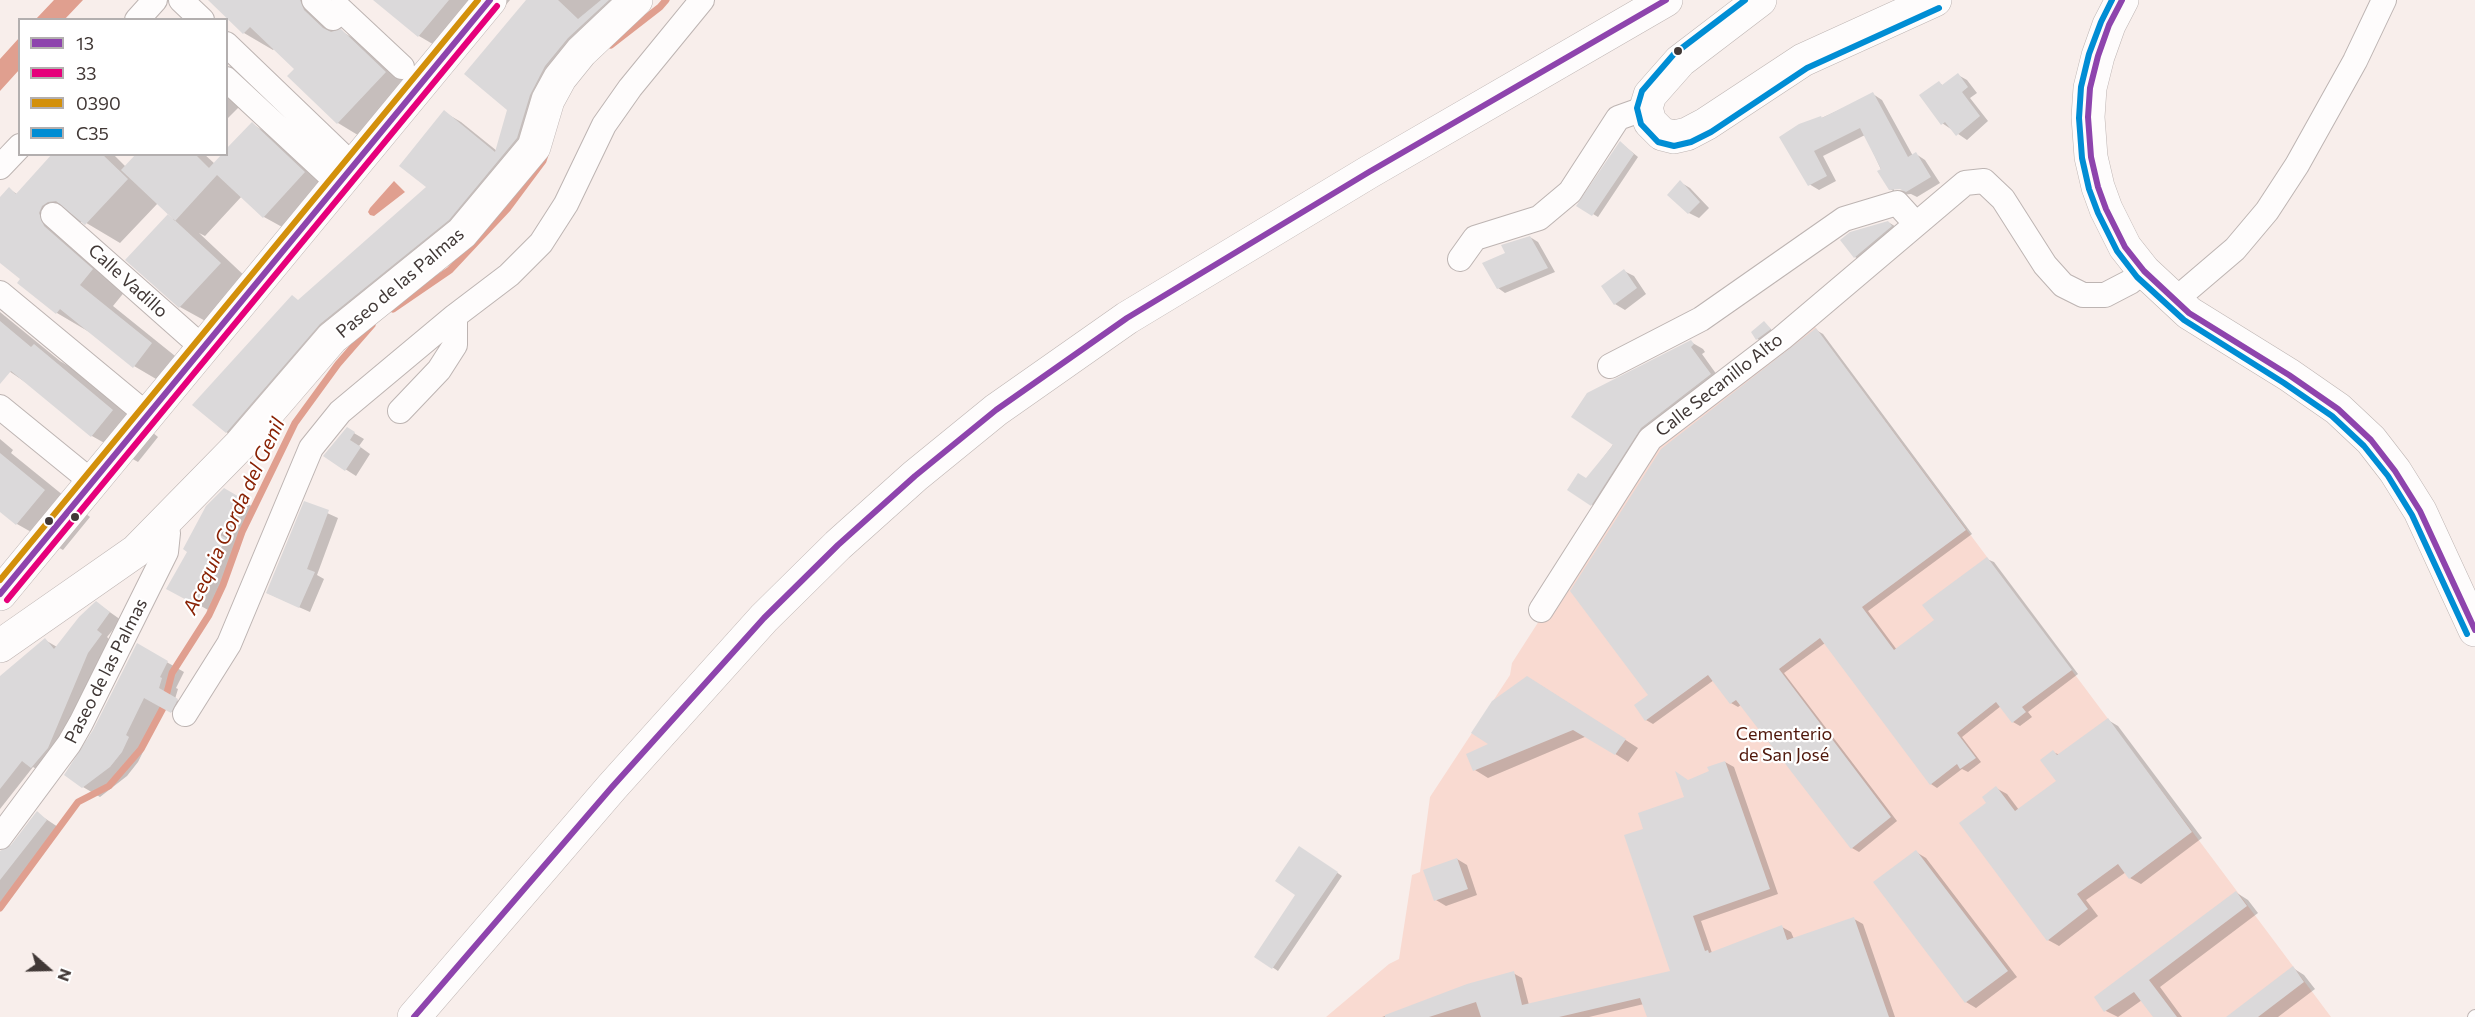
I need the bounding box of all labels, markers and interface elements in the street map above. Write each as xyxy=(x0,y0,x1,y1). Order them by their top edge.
legend xyxy=(18,18,228,156)
text: 13 xyxy=(76,32,94,54)
unlabelled marker xyxy=(1672,45,1684,57)
text: 33 xyxy=(76,62,97,84)
text: 0390 xyxy=(76,92,121,114)
text: C35 xyxy=(76,122,109,144)
street label: Paseo de las Palmas xyxy=(332,223,468,343)
street label: Calle Vadillo xyxy=(84,240,172,322)
street label: Calle Secanillo Alto xyxy=(1651,329,1787,441)
water label: Acequia Gorda del Genil xyxy=(178,414,290,618)
unlabelled marker xyxy=(69,511,81,523)
unlabelled marker xyxy=(43,515,55,527)
street label: Paseo de las Palmas xyxy=(60,595,152,747)
park label: Cementerio de San José xyxy=(1736,723,1832,766)
north arrow xyxy=(18,939,78,999)
text: N xyxy=(54,966,76,984)

